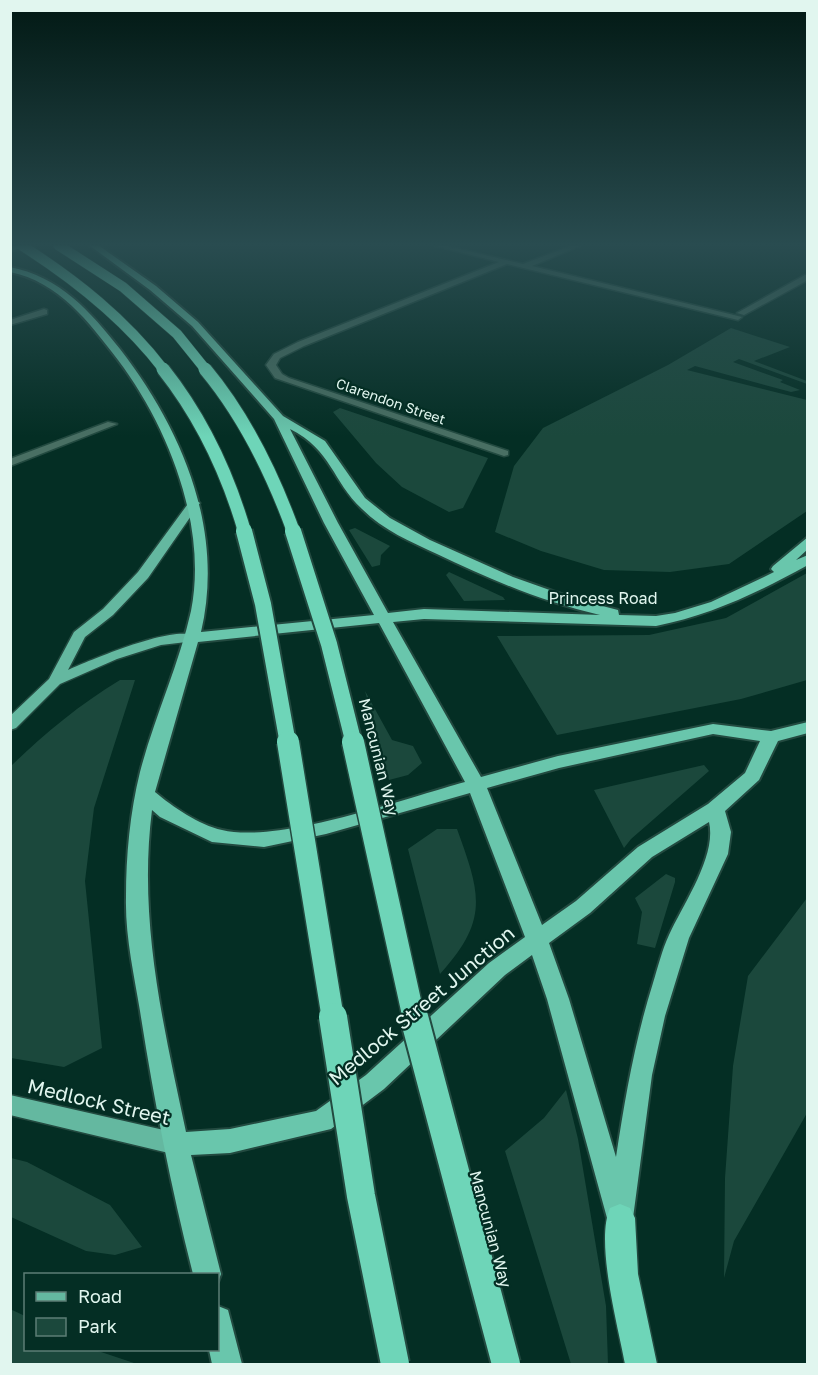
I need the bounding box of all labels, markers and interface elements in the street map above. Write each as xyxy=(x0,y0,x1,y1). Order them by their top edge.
street label: Clarendon Street xyxy=(334,374,448,428)
street label: Princess Road xyxy=(548,588,658,608)
street label: Mancunian Way xyxy=(355,696,403,818)
street label: Medlock Street Junction xyxy=(323,920,519,1090)
street label: Medlock Street xyxy=(25,1073,173,1129)
street label: Mancunian Way xyxy=(466,1168,516,1290)
legend xyxy=(24,1273,219,1351)
text: Road xyxy=(78,1285,122,1307)
text: Park xyxy=(78,1315,117,1337)

